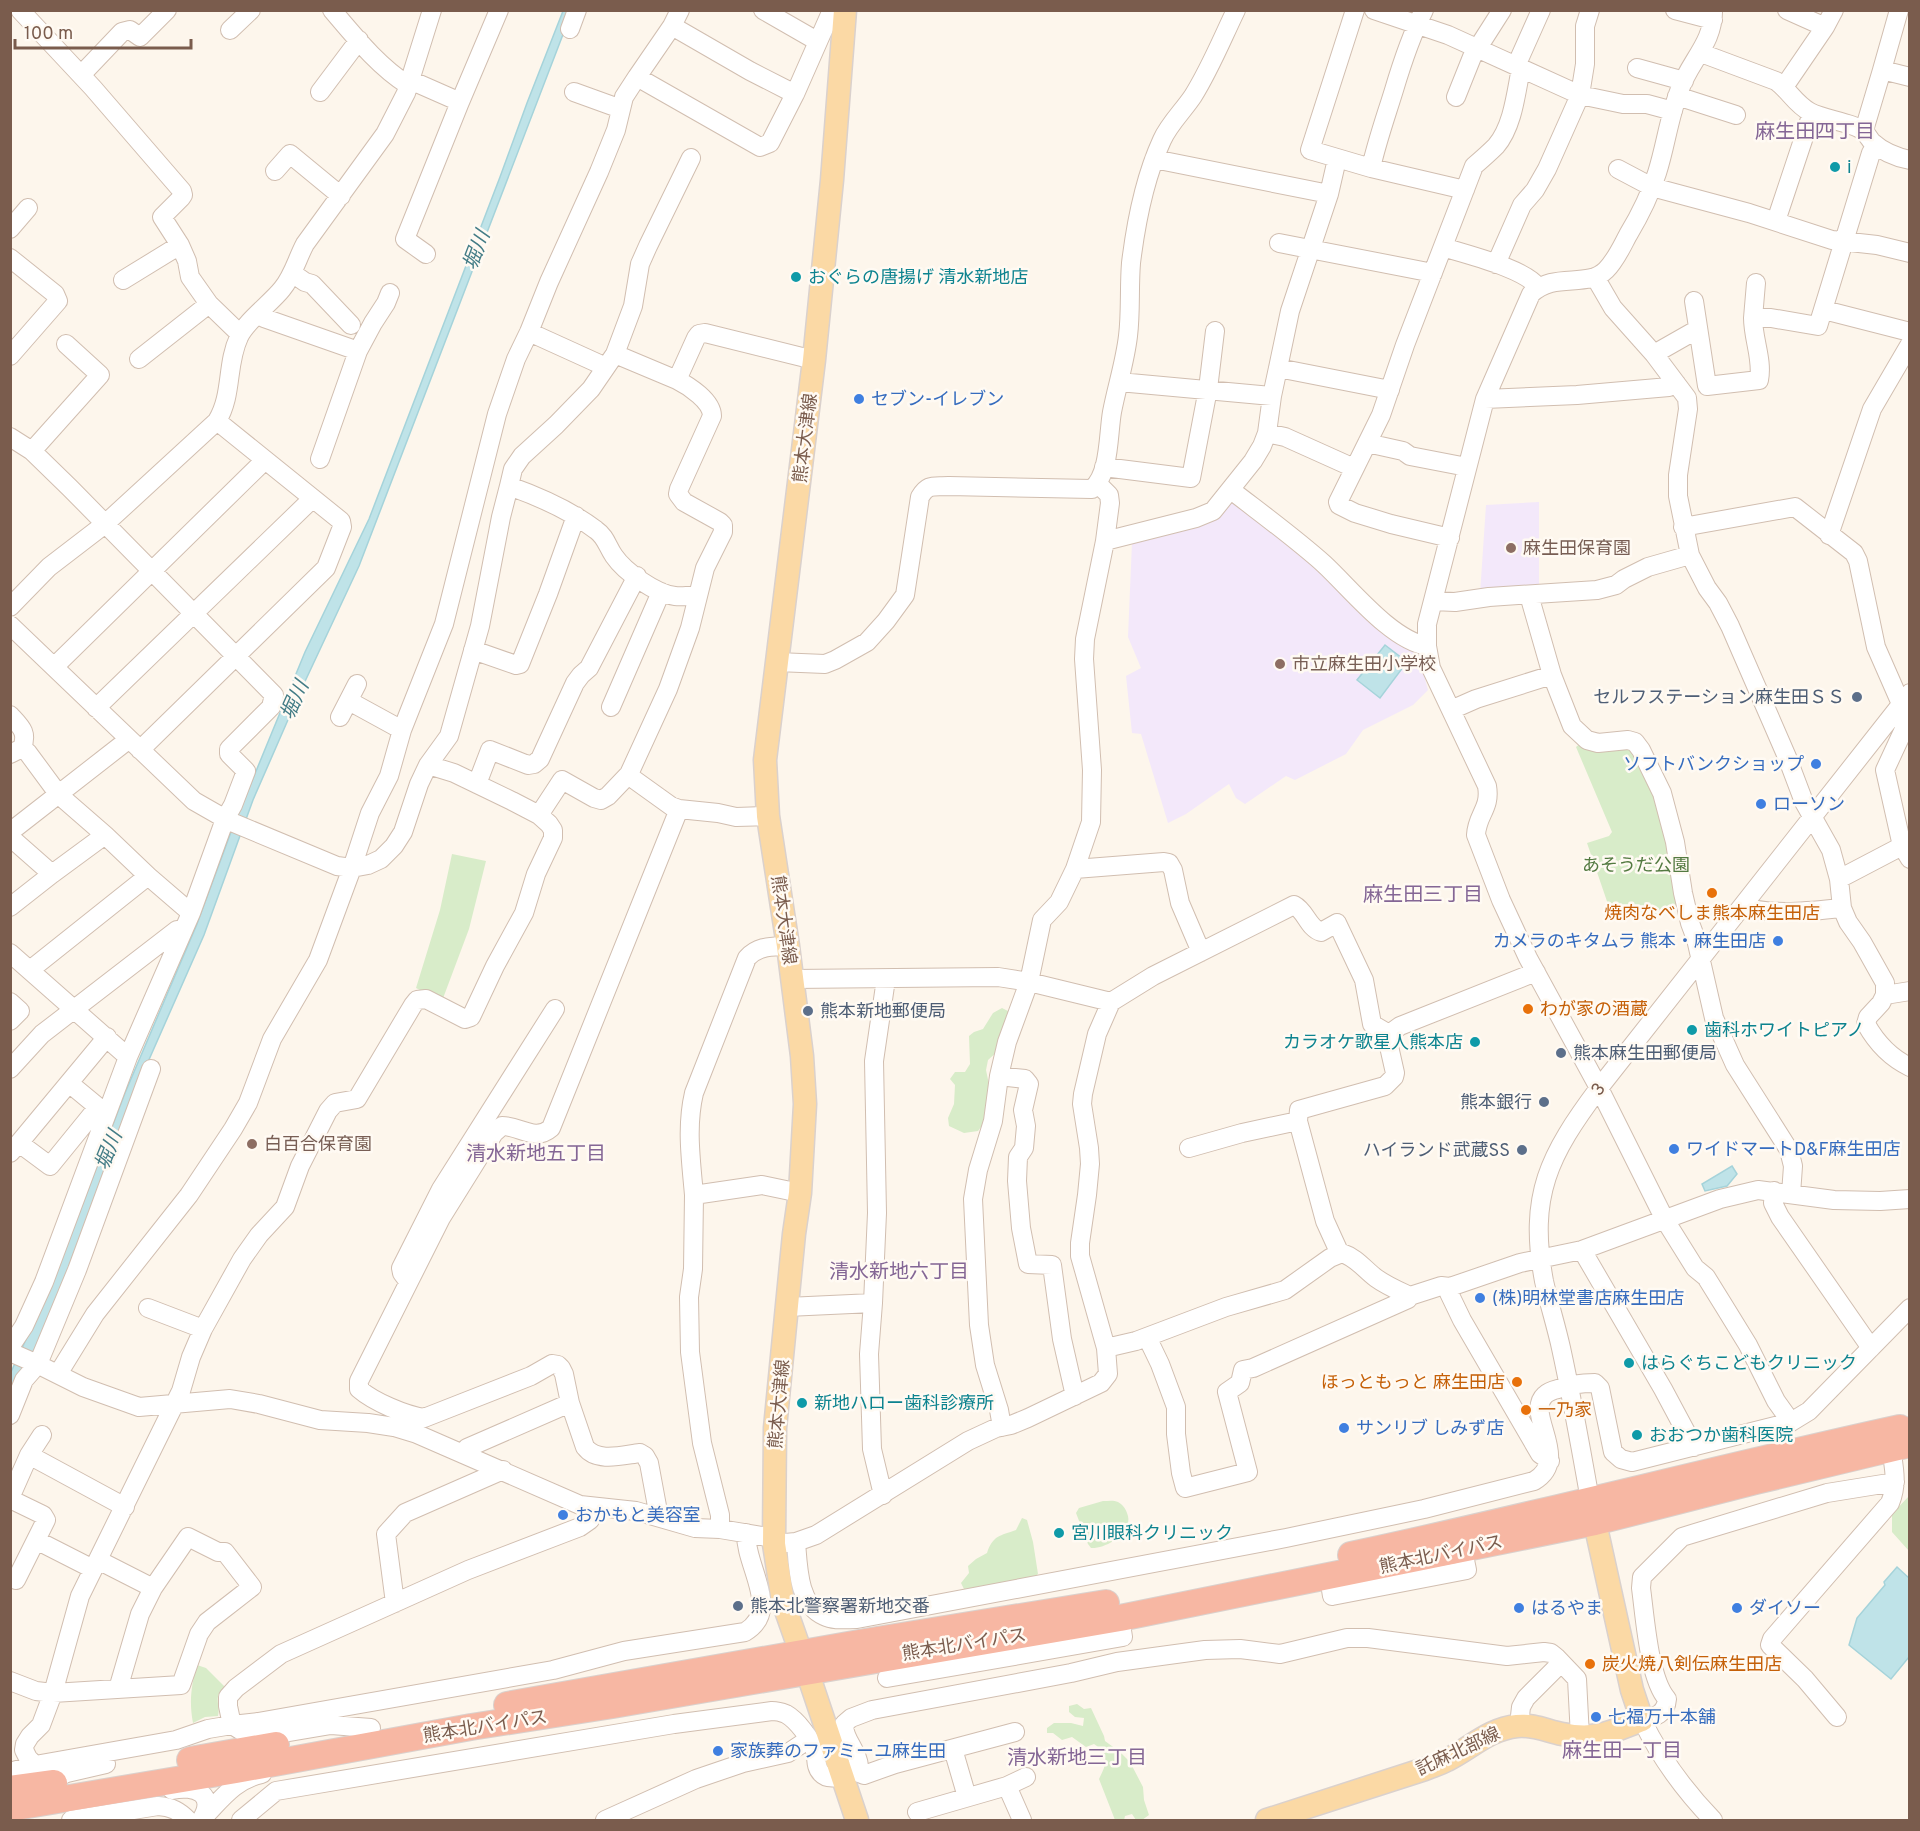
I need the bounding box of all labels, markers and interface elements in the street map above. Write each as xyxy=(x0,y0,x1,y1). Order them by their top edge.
scale bar xyxy=(15,12,190,50)
text: 100 m xyxy=(24,23,73,46)
district label: 麻生田四丁目 xyxy=(1755,120,1875,146)
place label: i xyxy=(1847,157,1852,180)
marker: i xyxy=(1828,160,1842,174)
water label: 堀川 xyxy=(459,226,498,274)
place label: おぐらの唐揚げ 清水新地店 xyxy=(808,267,1028,290)
marker: おぐらの唐揚げ 清水新地店 xyxy=(789,270,803,284)
place label: セブン-イレブン xyxy=(871,389,1004,412)
street label: 熊本大津線 xyxy=(790,392,823,484)
marker: セブン-イレブン xyxy=(852,392,866,406)
place label: 麻生田保育園 xyxy=(1523,538,1631,561)
marker: 麻生田保育園 xyxy=(1504,541,1518,555)
place label: 市立麻生田小学校 xyxy=(1292,654,1436,677)
marker: 市立麻生田小学校 xyxy=(1273,657,1287,671)
water label: 堀川 xyxy=(276,675,317,724)
place label: セルフステーション麻生田ＳＳ xyxy=(1593,687,1845,710)
marker: セルフステーション麻生田ＳＳ xyxy=(1850,690,1864,704)
place label: ソフトバンクショップ xyxy=(1623,754,1804,777)
marker: ソフトバンクショップ xyxy=(1809,757,1823,771)
place label: ローソン xyxy=(1773,794,1845,817)
marker: ローソン xyxy=(1754,797,1768,811)
park label: あそうだ公園 xyxy=(1582,855,1690,878)
street label: 熊本大津線 xyxy=(765,874,800,966)
district label: 麻生田三丁目 xyxy=(1363,883,1483,909)
marker: 焼肉なべしま熊本麻生田店 xyxy=(1705,886,1719,900)
place label: 焼肉なべしま熊本麻生田店 xyxy=(1604,903,1820,926)
place label: カメラのキタムラ 熊本・麻生田店 xyxy=(1493,931,1766,954)
marker: カメラのキタムラ 熊本・麻生田店 xyxy=(1771,934,1785,948)
place label: わが家の酒蔵 xyxy=(1540,999,1648,1022)
place label: 熊本新地郵便局 xyxy=(820,1001,946,1024)
marker: わが家の酒蔵 xyxy=(1521,1002,1535,1016)
marker: 熊本新地郵便局 xyxy=(801,1004,815,1018)
place label: 歯科ホワイトピアノ xyxy=(1704,1020,1864,1043)
marker: 歯科ホワイトピアノ xyxy=(1685,1023,1699,1037)
place label: カラオケ歌星人熊本店 xyxy=(1283,1032,1463,1055)
marker: カラオケ歌星人熊本店 xyxy=(1468,1035,1482,1049)
place label: 熊本麻生田郵便局 xyxy=(1573,1043,1717,1066)
marker: 熊本麻生田郵便局 xyxy=(1554,1046,1568,1060)
street label: 3 xyxy=(1587,1079,1612,1101)
place label: 熊本銀行 xyxy=(1460,1092,1532,1115)
marker: 熊本銀行 xyxy=(1537,1095,1551,1109)
water label: 堀川 xyxy=(90,1125,130,1174)
place label: 白百合保育園 xyxy=(264,1134,372,1157)
marker: 白百合保育園 xyxy=(245,1137,259,1151)
place label: ワイドマートD&F麻生田店 xyxy=(1686,1139,1901,1162)
place label: ハイランド武蔵SS xyxy=(1363,1140,1510,1163)
district label: 清水新地五丁目 xyxy=(466,1142,606,1168)
marker: ワイドマートD&F麻生田店 xyxy=(1667,1142,1681,1156)
marker: ハイランド武蔵SS xyxy=(1515,1143,1529,1157)
district label: 清水新地六丁目 xyxy=(829,1260,969,1286)
place label: (株)明林堂書店麻生田店 xyxy=(1492,1288,1684,1311)
marker: (株)明林堂書店麻生田店 xyxy=(1473,1291,1487,1305)
place label: はらぐちこどもクリニック xyxy=(1641,1353,1857,1376)
marker: はらぐちこどもクリニック xyxy=(1622,1356,1636,1370)
street label: 熊本大津線 xyxy=(765,1358,796,1450)
place label: ほっともっと 麻生田店 xyxy=(1321,1372,1505,1395)
marker: ほっともっと 麻生田店 xyxy=(1510,1375,1524,1389)
place label: 新地ハロー歯科診療所 xyxy=(814,1393,994,1416)
marker: 新地ハロー歯科診療所 xyxy=(795,1396,809,1410)
place label: 一乃家 xyxy=(1538,1400,1592,1423)
marker: 一乃家 xyxy=(1519,1403,1533,1417)
place label: サンリブ しみず店 xyxy=(1356,1418,1504,1441)
marker: サンリブ しみず店 xyxy=(1337,1421,1351,1435)
place label: おおつか歯科医院 xyxy=(1649,1425,1793,1448)
marker: おおつか歯科医院 xyxy=(1630,1428,1644,1442)
place label: おかもと美容室 xyxy=(575,1505,701,1528)
marker: おかもと美容室 xyxy=(556,1508,570,1522)
place label: 宮川眼科クリニック xyxy=(1071,1523,1233,1546)
marker: 宮川眼科クリニック xyxy=(1052,1526,1066,1540)
street label: 熊本北バイパス xyxy=(1377,1531,1505,1580)
place label: 熊本北警察署新地交番 xyxy=(750,1596,930,1619)
place label: はるやま xyxy=(1531,1598,1603,1621)
place label: ダイソー xyxy=(1749,1598,1821,1621)
marker: 熊本北警察署新地交番 xyxy=(731,1599,745,1613)
marker: はるやま xyxy=(1512,1601,1526,1615)
marker: ダイソー xyxy=(1730,1601,1744,1615)
street label: 熊本北バイパス xyxy=(900,1624,1028,1667)
place label: 炭火焼八剣伝麻生田店 xyxy=(1602,1654,1782,1677)
marker: 炭火焼八剣伝麻生田店 xyxy=(1583,1657,1597,1671)
street label: 熊本北バイパス xyxy=(421,1706,549,1749)
place label: 七福万十本舗 xyxy=(1608,1707,1716,1730)
marker: 七福万十本舗 xyxy=(1589,1710,1603,1724)
street label: 託麻北部線 xyxy=(1413,1723,1504,1782)
district label: 麻生田一丁目 xyxy=(1562,1739,1682,1765)
place label: 家族葬のファミーユ麻生田 xyxy=(730,1741,946,1764)
marker: 家族葬のファミーユ麻生田 xyxy=(711,1744,725,1758)
district label: 清水新地三丁目 xyxy=(1007,1746,1147,1772)

